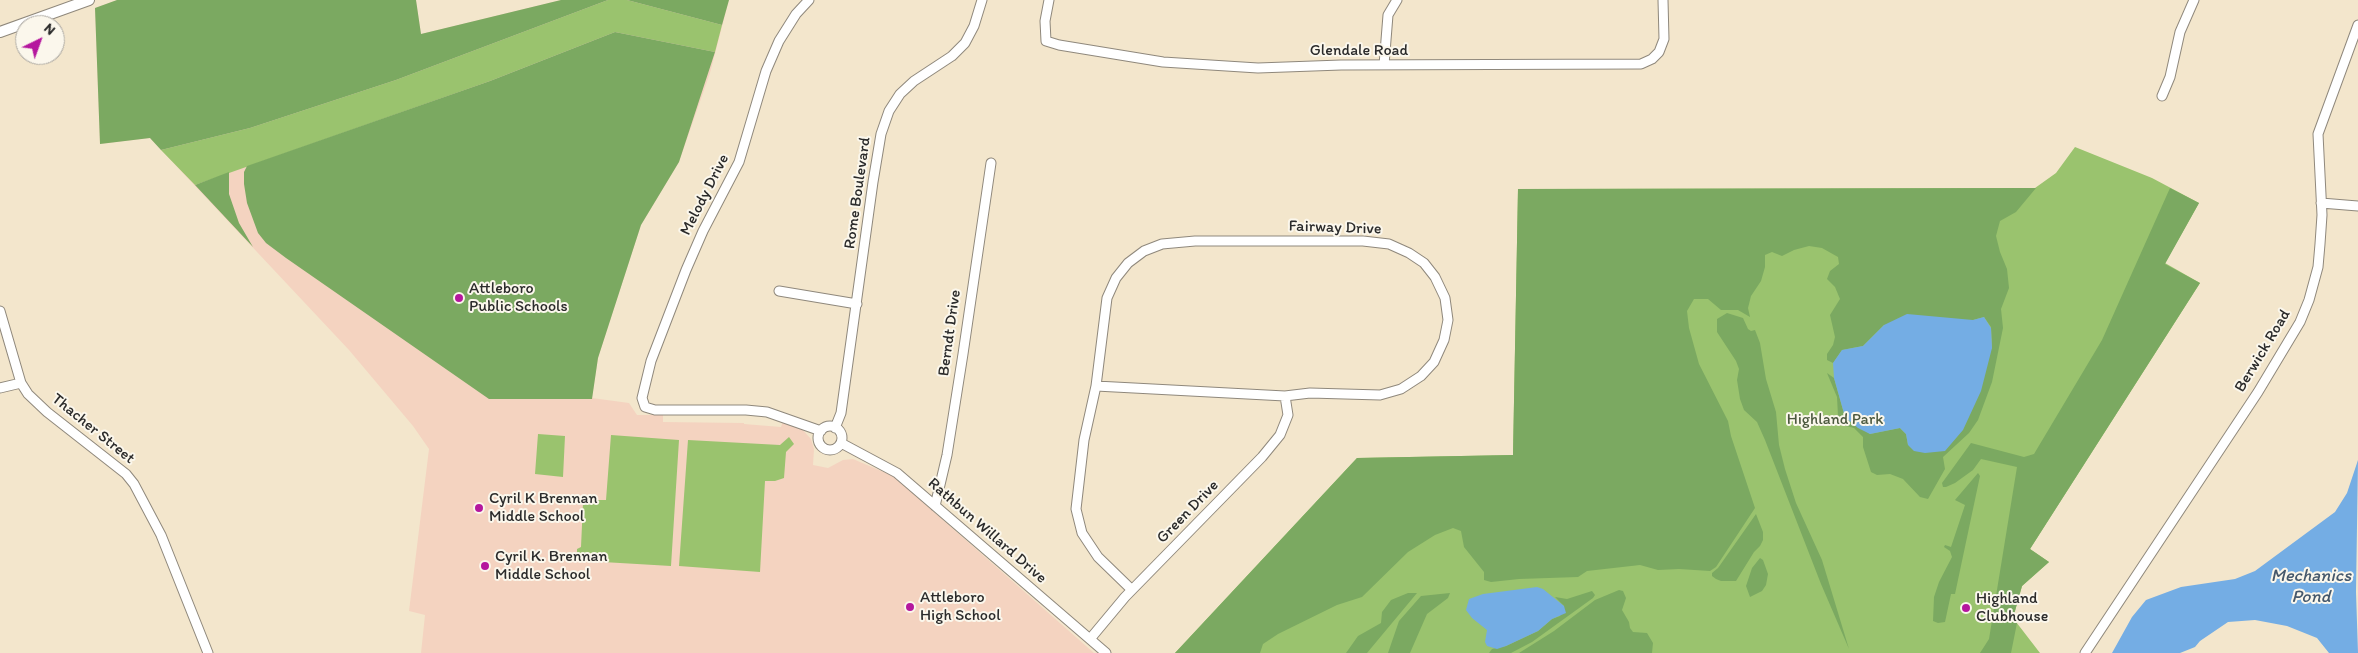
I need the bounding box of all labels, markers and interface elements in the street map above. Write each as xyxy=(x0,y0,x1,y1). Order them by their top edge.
north arrow xyxy=(15,15,65,65)
text: N xyxy=(40,20,59,39)
street label: Glendale Road xyxy=(1310,41,1408,61)
street label: Rome Boulevard xyxy=(841,136,875,250)
street label: Melody Drive xyxy=(676,151,734,239)
street label: Fairway Drive xyxy=(1288,217,1382,239)
place label: Attleboro Public Schools xyxy=(469,279,568,317)
street label: Berndt Drive xyxy=(934,288,966,378)
marker: Attleboro Public Schools xyxy=(453,292,465,304)
street label: Berwick Road xyxy=(2231,306,2295,396)
street label: Thacher Street xyxy=(47,390,139,468)
park label: Highland Park xyxy=(1787,410,1883,430)
street label: Rathbun Willard Drive xyxy=(924,474,1050,588)
street label: Green Drive xyxy=(1153,476,1223,548)
place label: Cyril K Brennan Middle School xyxy=(489,489,598,527)
marker: Cyril K Brennan Middle School xyxy=(473,502,485,514)
place label: Cyril K. Brennan Middle School xyxy=(495,547,607,585)
marker: Cyril K. Brennan Middle School xyxy=(479,560,491,572)
water label: Mechanics Pond xyxy=(2271,565,2351,608)
place label: Attleboro High School xyxy=(920,588,1001,626)
place label: Highland Clubhouse xyxy=(1976,589,2048,627)
marker: Attleboro High School xyxy=(904,601,916,613)
marker: Highland Clubhouse xyxy=(1960,602,1972,614)

